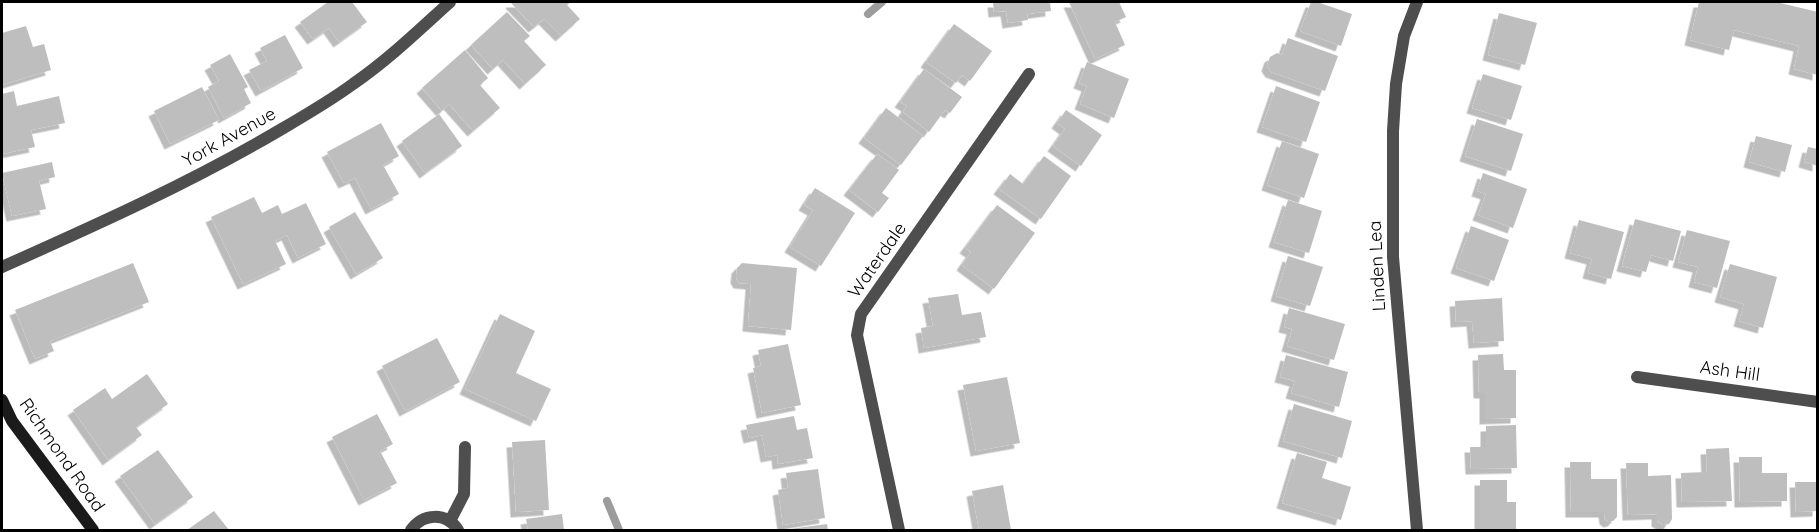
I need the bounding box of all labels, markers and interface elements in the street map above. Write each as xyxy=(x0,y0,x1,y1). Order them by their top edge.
street label: York Avenue xyxy=(178,101,279,172)
street label: Waterdale xyxy=(842,218,911,302)
street label: Linden Lea xyxy=(1363,220,1390,312)
street label: Ash Hill xyxy=(1699,355,1762,386)
street label: Richmond Road xyxy=(15,393,110,516)

